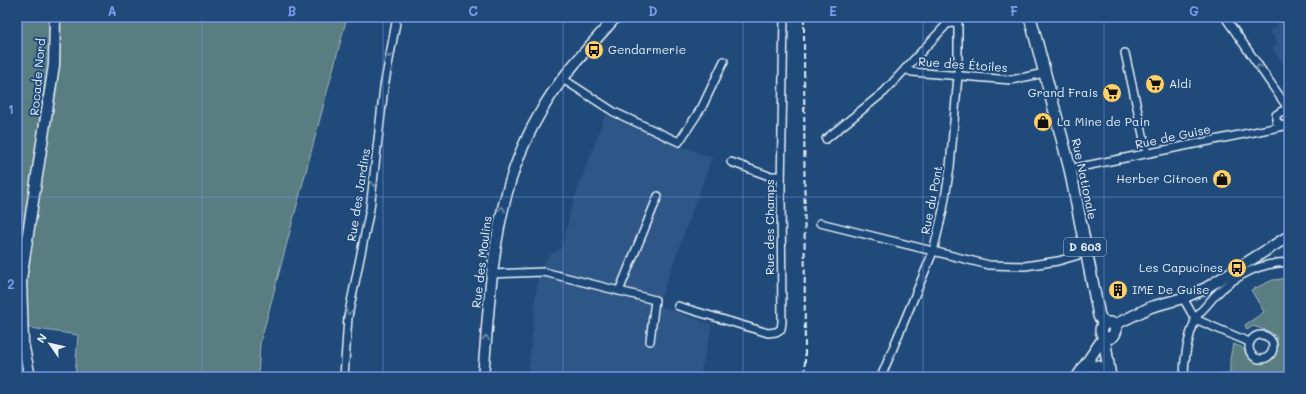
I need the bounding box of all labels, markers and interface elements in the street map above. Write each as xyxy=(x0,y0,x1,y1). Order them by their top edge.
text: A xyxy=(107,2,117,19)
text: B xyxy=(288,2,297,19)
text: C xyxy=(468,2,478,19)
text: D xyxy=(648,2,658,19)
text: E xyxy=(829,2,837,19)
text: F xyxy=(1010,2,1018,19)
text: G xyxy=(1189,2,1199,19)
street label: Rocade Nord xyxy=(26,37,48,116)
bus stop icon: Gendarmerie xyxy=(583,39,605,61)
place label: Gendarmerie xyxy=(608,41,686,57)
one-way arrow xyxy=(385,52,394,58)
street label: Rue des Étoiles xyxy=(918,53,1008,75)
one-way arrow xyxy=(1257,65,1264,72)
supermarket icon: Aldi xyxy=(1144,73,1166,95)
place label: Aldi xyxy=(1169,75,1192,91)
supermarket icon: Grand Frais xyxy=(1101,82,1123,104)
place label: Grand Frais xyxy=(1028,84,1098,100)
text: 1 xyxy=(8,100,14,117)
shop icon: La Mine de Pain xyxy=(1032,111,1054,133)
place label: La Mine de Pain xyxy=(1057,113,1150,129)
street label: Rue de Guise xyxy=(1134,120,1212,152)
street label: Rue Nationale xyxy=(1069,137,1101,221)
street label: Rue des Jardins xyxy=(343,147,373,243)
street label: Rue du Pont xyxy=(916,164,946,236)
shop icon: Herber Citroen xyxy=(1211,168,1233,190)
place label: Herber Citroen xyxy=(1116,170,1208,186)
street label: Rue des Champs xyxy=(761,179,777,275)
one-way arrow xyxy=(370,181,379,187)
one-way arrow xyxy=(497,206,505,212)
street label: Rue des Moulins xyxy=(467,215,495,309)
road number: D 603 xyxy=(1064,238,1106,256)
bus stop icon: Les Capucines xyxy=(1226,257,1248,279)
place label: Les Capucines xyxy=(1139,259,1223,275)
text: 2 xyxy=(7,275,15,292)
building icon: IME De Guise xyxy=(1107,279,1129,301)
place label: IME De Guise xyxy=(1132,281,1209,297)
one-way arrow xyxy=(345,309,354,315)
north arrow xyxy=(30,324,70,364)
text: N xyxy=(33,330,50,346)
one-way arrow xyxy=(482,335,491,341)

